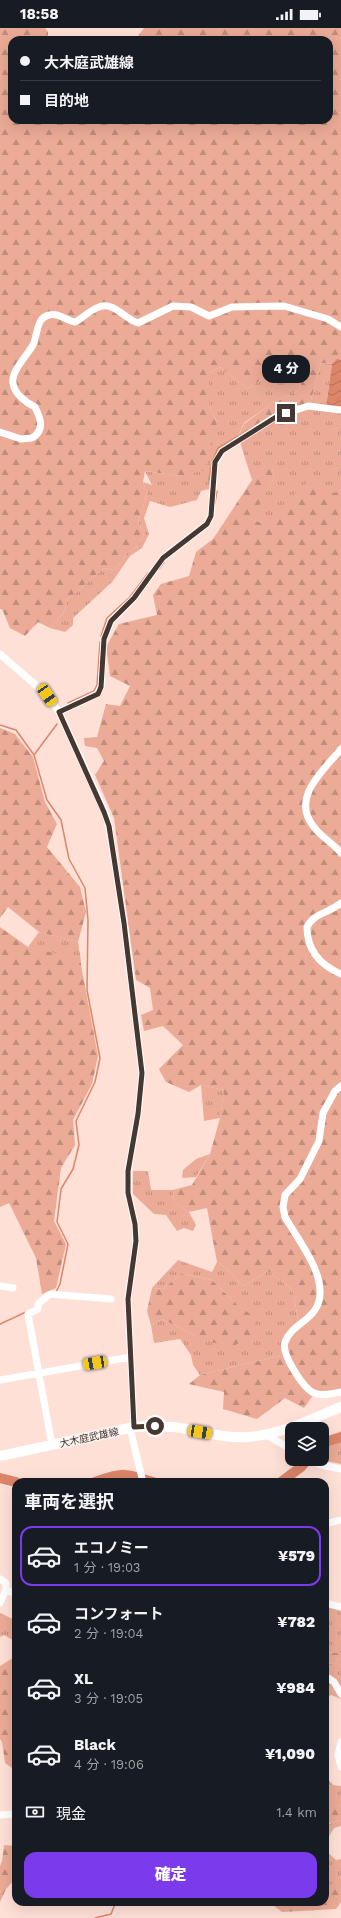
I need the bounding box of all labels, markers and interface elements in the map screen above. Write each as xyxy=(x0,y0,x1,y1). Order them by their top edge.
text: 18:58 xyxy=(20,5,59,23)
text: 大木庭武雄線 xyxy=(44,54,134,72)
text: 目的地 xyxy=(44,92,89,110)
callout: 4 分 xyxy=(262,355,310,383)
text: 4 分 xyxy=(273,361,299,376)
route end xyxy=(277,404,295,422)
car xyxy=(35,682,59,708)
car xyxy=(82,1355,108,1371)
route start xyxy=(146,1417,164,1435)
map controls xyxy=(285,1422,329,1466)
button: layers xyxy=(285,1422,329,1466)
car xyxy=(187,1424,213,1440)
street label: 大木庭武雄線 xyxy=(59,1426,120,1449)
text: 車両を選択 xyxy=(24,1491,114,1512)
icon: car xyxy=(26,1538,62,1574)
text: エコノミー xyxy=(74,1539,149,1557)
text: ¥579 xyxy=(278,1547,315,1565)
text: 1 分 · 19:03 xyxy=(74,1560,140,1575)
icon: car xyxy=(26,1604,62,1640)
text: コンフォート xyxy=(74,1605,164,1623)
text: ¥782 xyxy=(277,1613,315,1631)
text: 2 分 · 19:04 xyxy=(74,1626,144,1641)
icon: car xyxy=(26,1670,62,1706)
text: XL xyxy=(74,1670,93,1688)
text: ¥984 xyxy=(276,1679,315,1697)
text: 3 分 · 19:05 xyxy=(74,1691,143,1706)
icon: car xyxy=(26,1736,62,1772)
text: Black xyxy=(74,1736,116,1754)
text: ¥1,090 xyxy=(265,1745,315,1763)
text: 4 分 · 19:06 xyxy=(74,1757,144,1772)
icon: cash xyxy=(24,1801,46,1823)
text: 現金 xyxy=(56,1805,86,1823)
text: 1.4 km xyxy=(276,1805,317,1820)
button: 確定 xyxy=(24,1852,317,1898)

